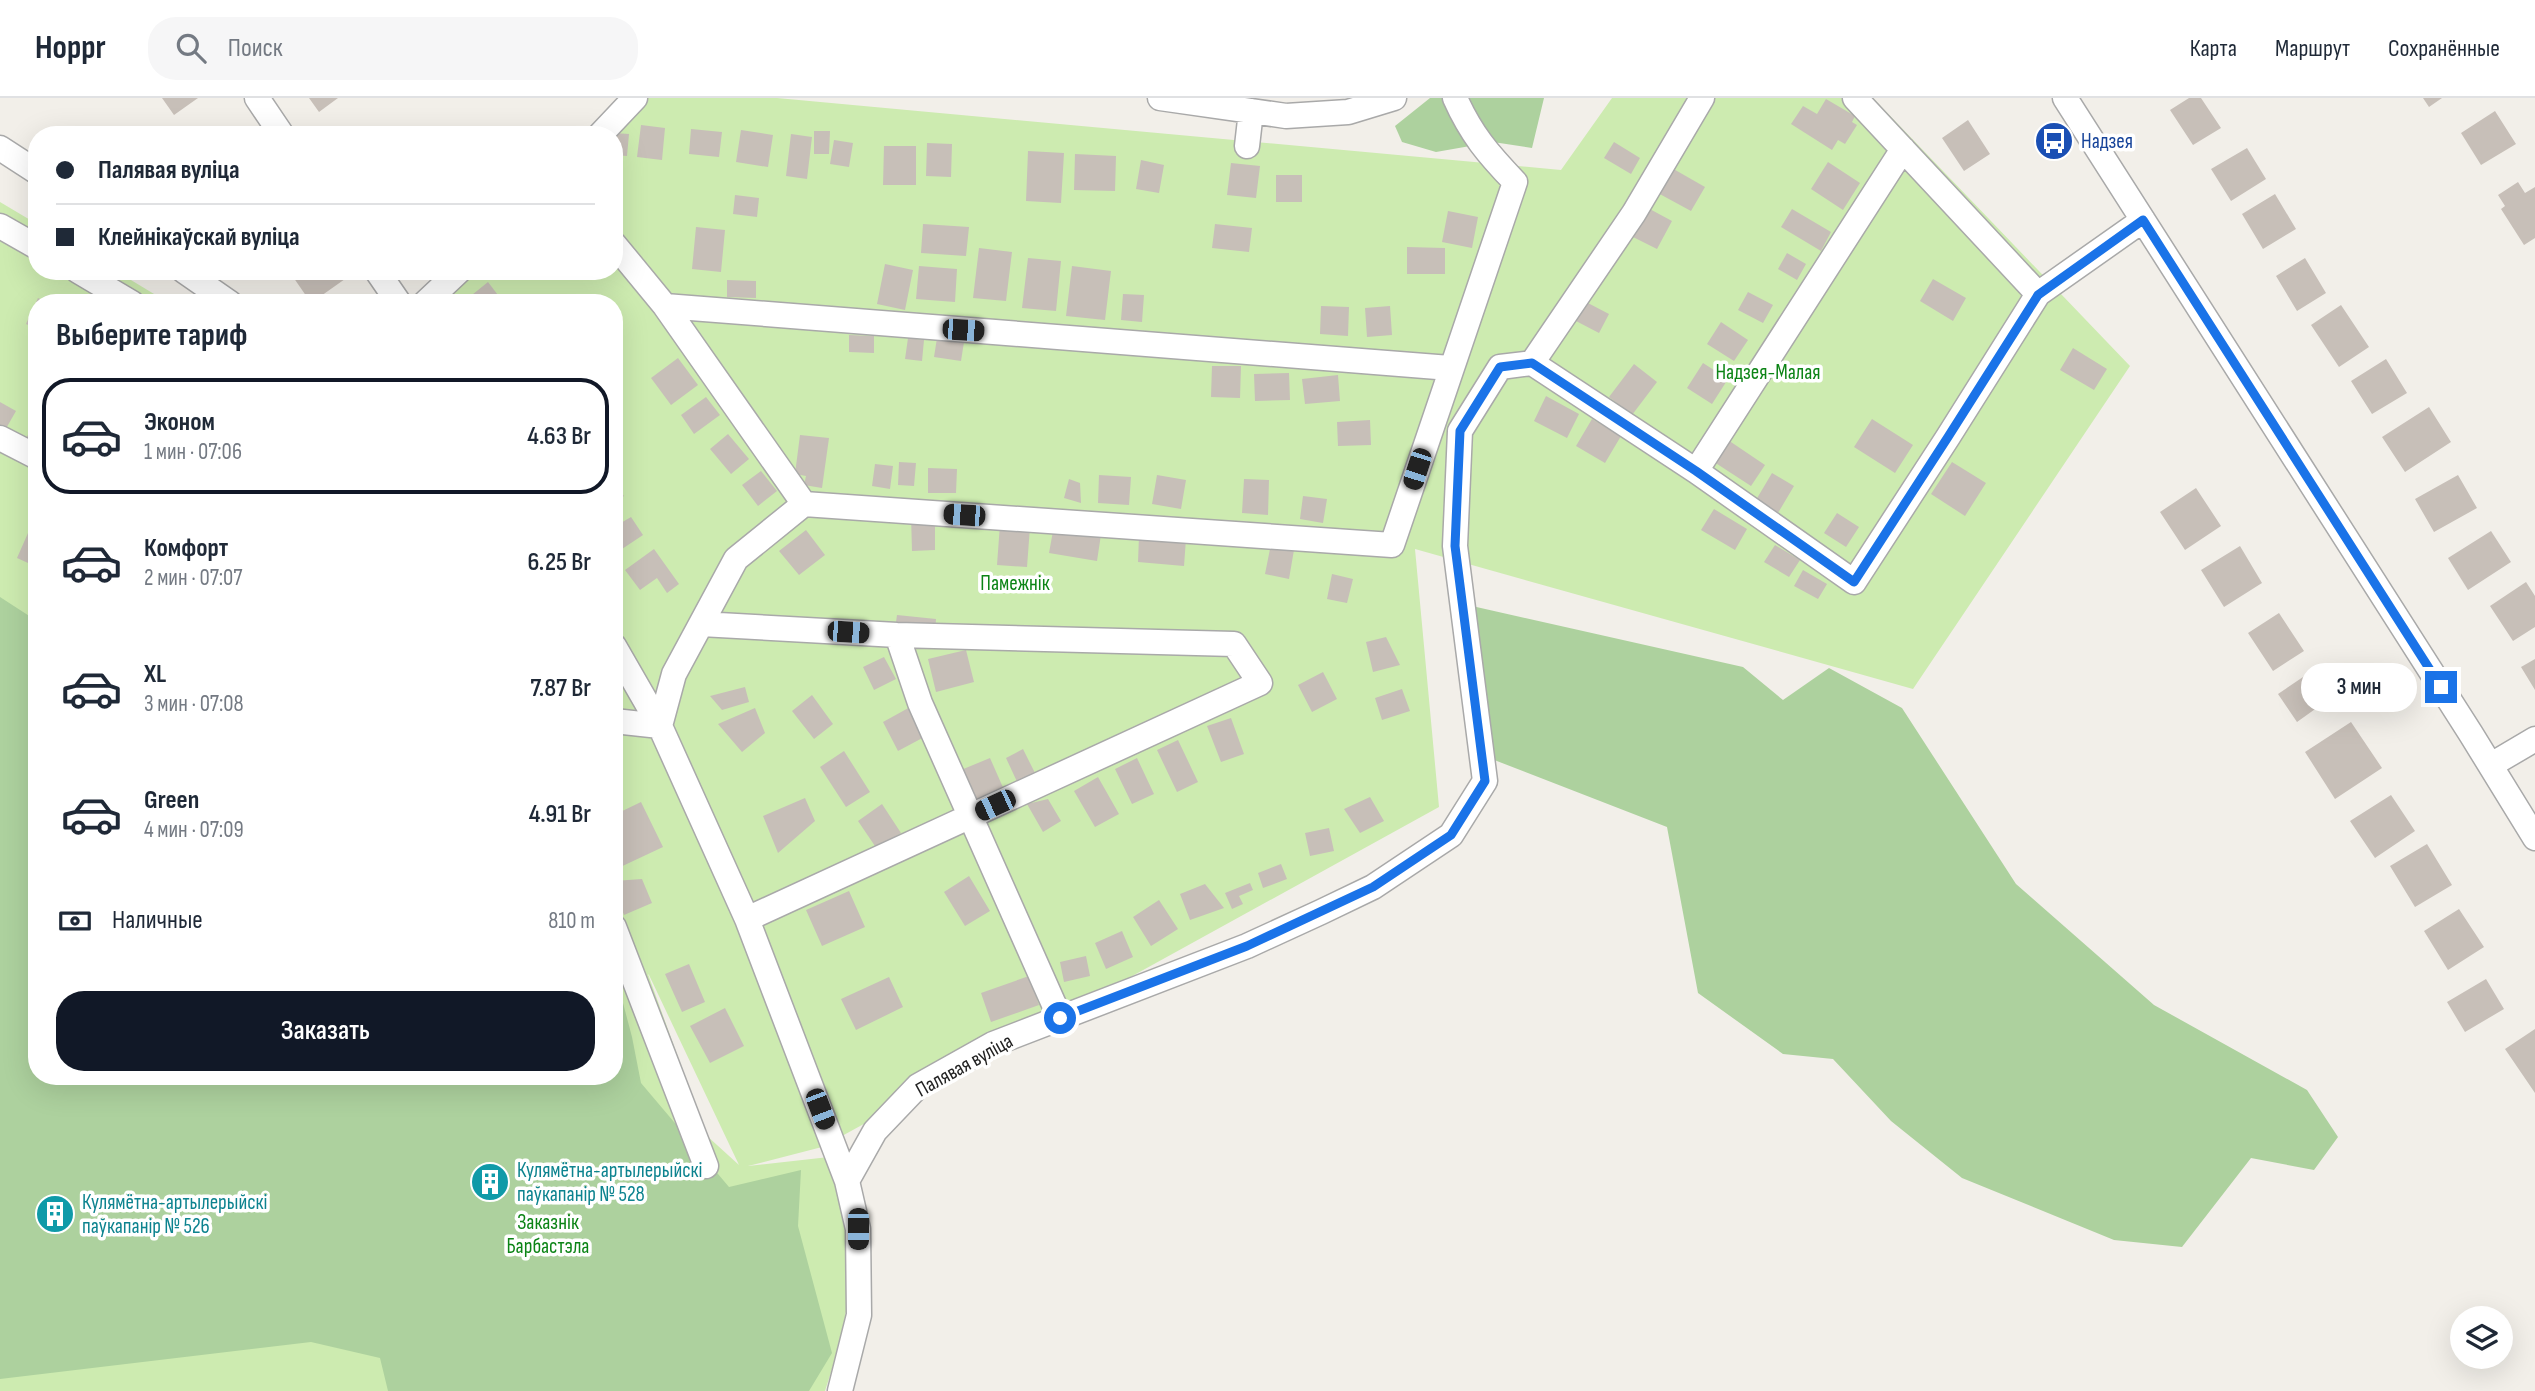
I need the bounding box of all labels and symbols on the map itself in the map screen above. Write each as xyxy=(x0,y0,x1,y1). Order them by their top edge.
bus stop icon: Надзея xyxy=(2033,120,2075,162)
place label: Надзея xyxy=(2081,129,2133,154)
car xyxy=(942,318,985,342)
park label: Надзея-Малая xyxy=(1715,360,1821,385)
car xyxy=(1401,446,1434,492)
car xyxy=(943,503,986,527)
park label: Памежнік xyxy=(980,571,1050,596)
car xyxy=(827,620,870,644)
callout: 3 мин xyxy=(2301,662,2416,712)
route end xyxy=(2425,671,2457,703)
car xyxy=(972,787,1019,823)
route start xyxy=(1044,1002,1076,1034)
street label: Палявая вуліца xyxy=(911,1028,1017,1102)
car xyxy=(803,1086,838,1132)
place label: Кулямётна-артылерыйскі паўкапанір № 528 xyxy=(517,1158,702,1207)
building icon: Кулямётна-артылерыйскі паўкапанір № 528 xyxy=(469,1161,511,1203)
place label: Кулямётна-артылерыйскі паўкапанір № 526 xyxy=(82,1190,267,1239)
building icon: Кулямётна-артылерыйскі паўкапанір № 526 xyxy=(34,1193,76,1235)
car xyxy=(848,1208,869,1250)
park label: Заказнік Барбастэла xyxy=(507,1210,589,1259)

